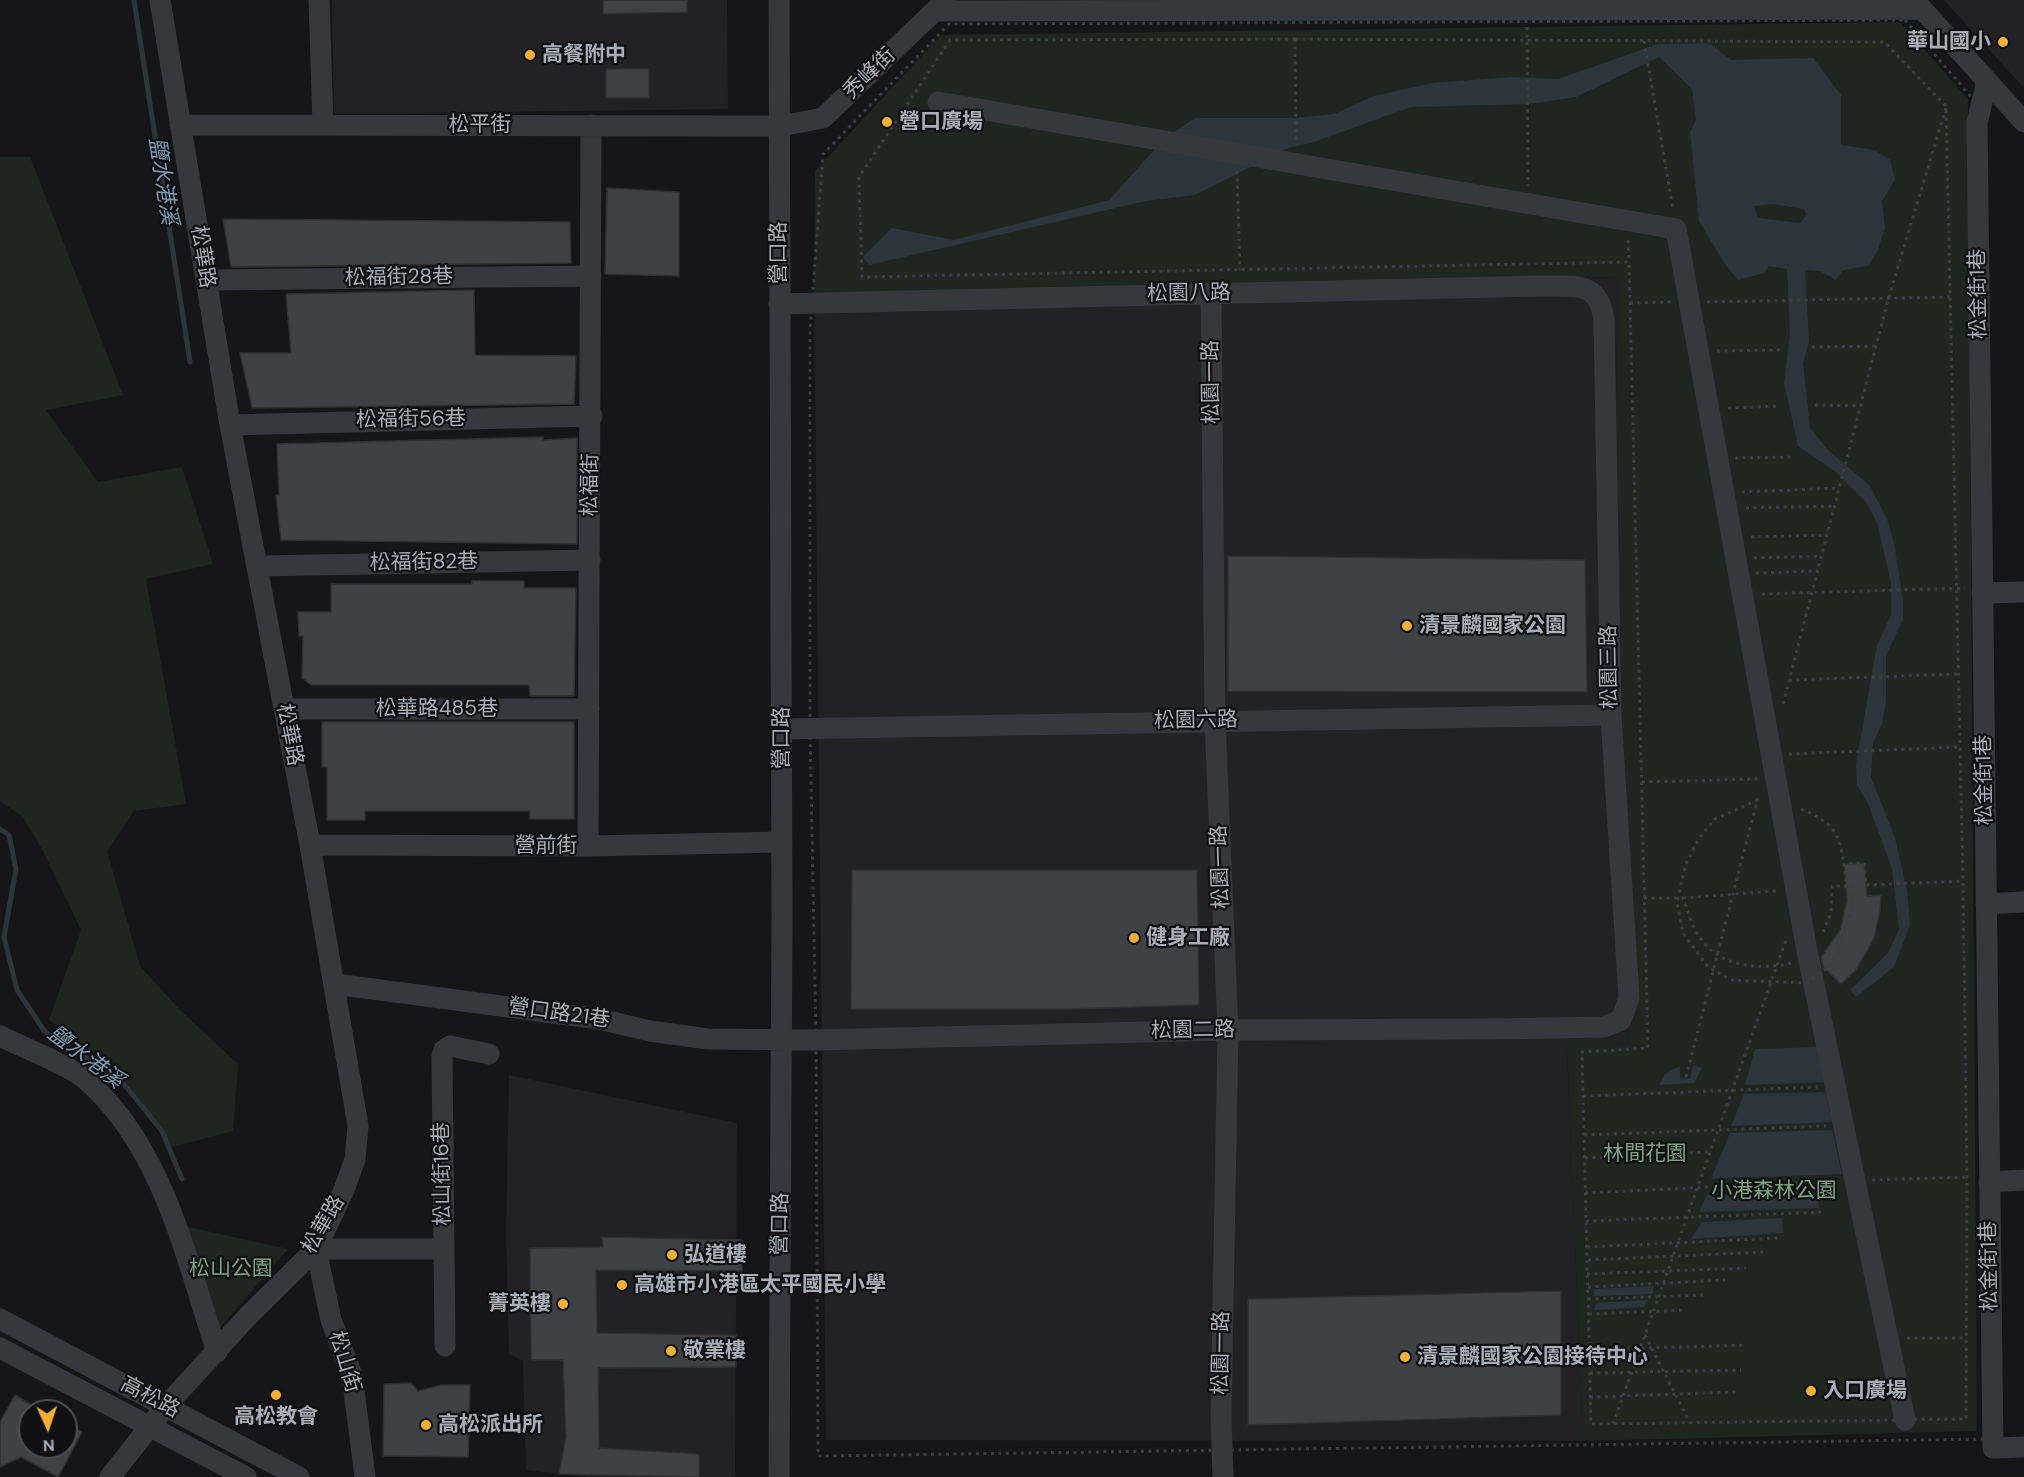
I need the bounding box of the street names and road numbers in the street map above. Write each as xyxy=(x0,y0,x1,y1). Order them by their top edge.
street label: 秀峰街 xyxy=(839,43,901,105)
street label: 松平街 xyxy=(449,112,511,138)
street label: 營口路 xyxy=(766,222,792,284)
street label: 松華路 xyxy=(185,224,219,290)
street label: 松金街1巷 xyxy=(1966,249,1992,339)
street label: 松福街28巷 xyxy=(345,264,453,292)
street label: 松園八路 xyxy=(1147,281,1231,307)
street label: 松園一路 xyxy=(1199,340,1225,424)
street label: 松福街56巷 xyxy=(356,406,466,434)
street label: 松福街 xyxy=(578,453,604,517)
street label: 松福街82巷 xyxy=(370,549,478,577)
street label: 松園三路 xyxy=(1597,625,1623,709)
street label: 松華路485巷 xyxy=(376,696,498,722)
street label: 松華路 xyxy=(271,702,307,768)
street label: 營口路 xyxy=(769,707,795,769)
street label: 松園六路 xyxy=(1154,708,1238,734)
street label: 松金街1巷 xyxy=(1972,735,1998,825)
street label: 松園一路 xyxy=(1207,825,1235,909)
street label: 營前街 xyxy=(515,833,577,859)
street label: 營口路21巷 xyxy=(506,994,612,1034)
street label: 松園二路 xyxy=(1151,1018,1235,1044)
street label: 松山街16巷 xyxy=(429,1122,457,1226)
street label: 松華路 xyxy=(297,1191,351,1259)
street label: 營口路 xyxy=(768,1192,794,1256)
street label: 松金街1巷 xyxy=(1977,1221,2003,1311)
street label: 松園一路 xyxy=(1209,1311,1235,1395)
street label: 松山街 xyxy=(323,1328,365,1396)
street label: 高松路 xyxy=(116,1372,184,1424)

